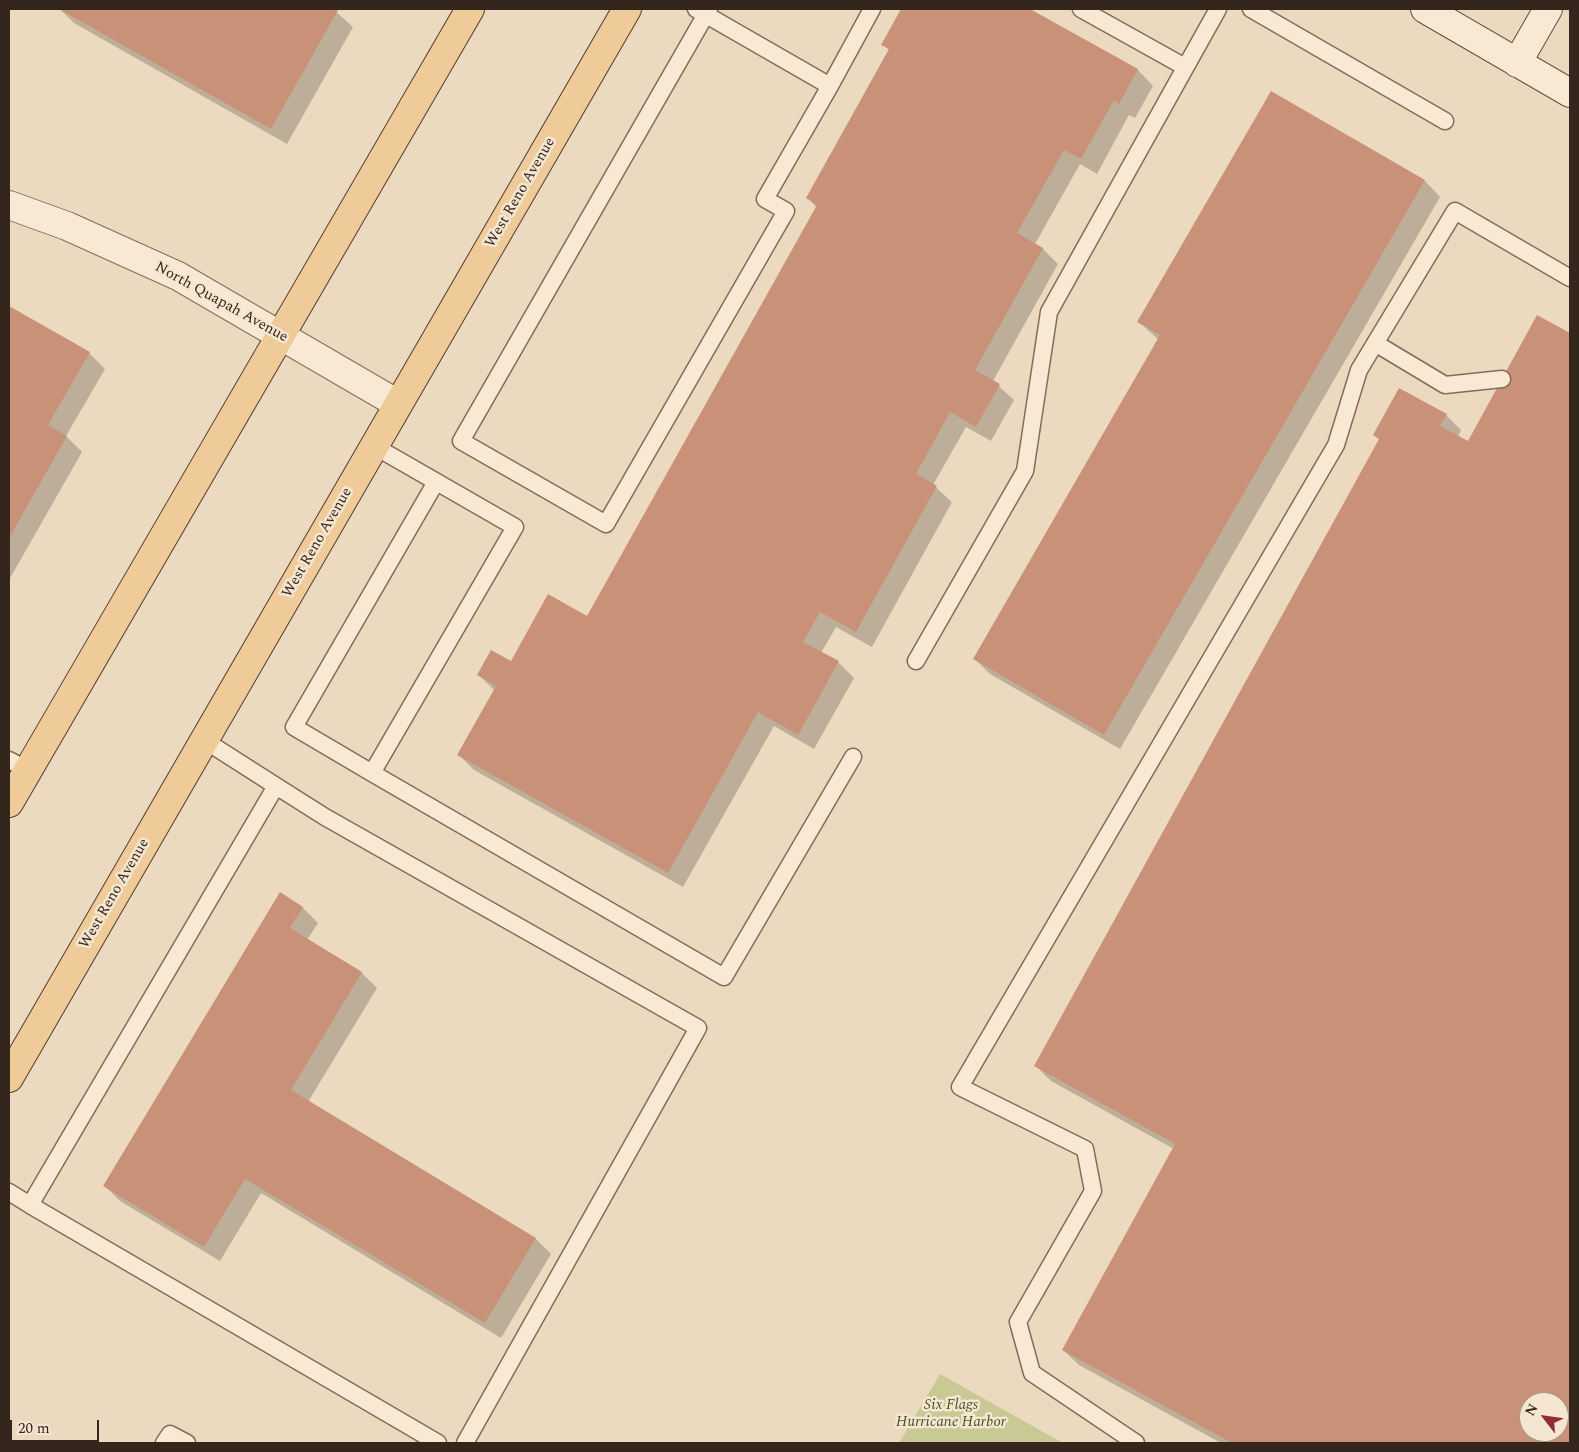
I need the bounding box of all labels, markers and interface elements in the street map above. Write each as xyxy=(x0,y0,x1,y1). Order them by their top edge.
street label: West Reno Avenue xyxy=(482,135,560,251)
street label: North Quapah Avenue xyxy=(151,259,291,347)
street label: West Reno Avenue xyxy=(279,485,357,601)
street label: West Reno Avenue xyxy=(76,836,154,952)
north arrow xyxy=(1519,1392,1569,1442)
park label: Six Flags Hurricane Harbor xyxy=(896,1397,1006,1432)
text: N xyxy=(1519,1400,1543,1420)
scale bar xyxy=(12,1410,101,1442)
text: 20 m xyxy=(18,1417,50,1440)

